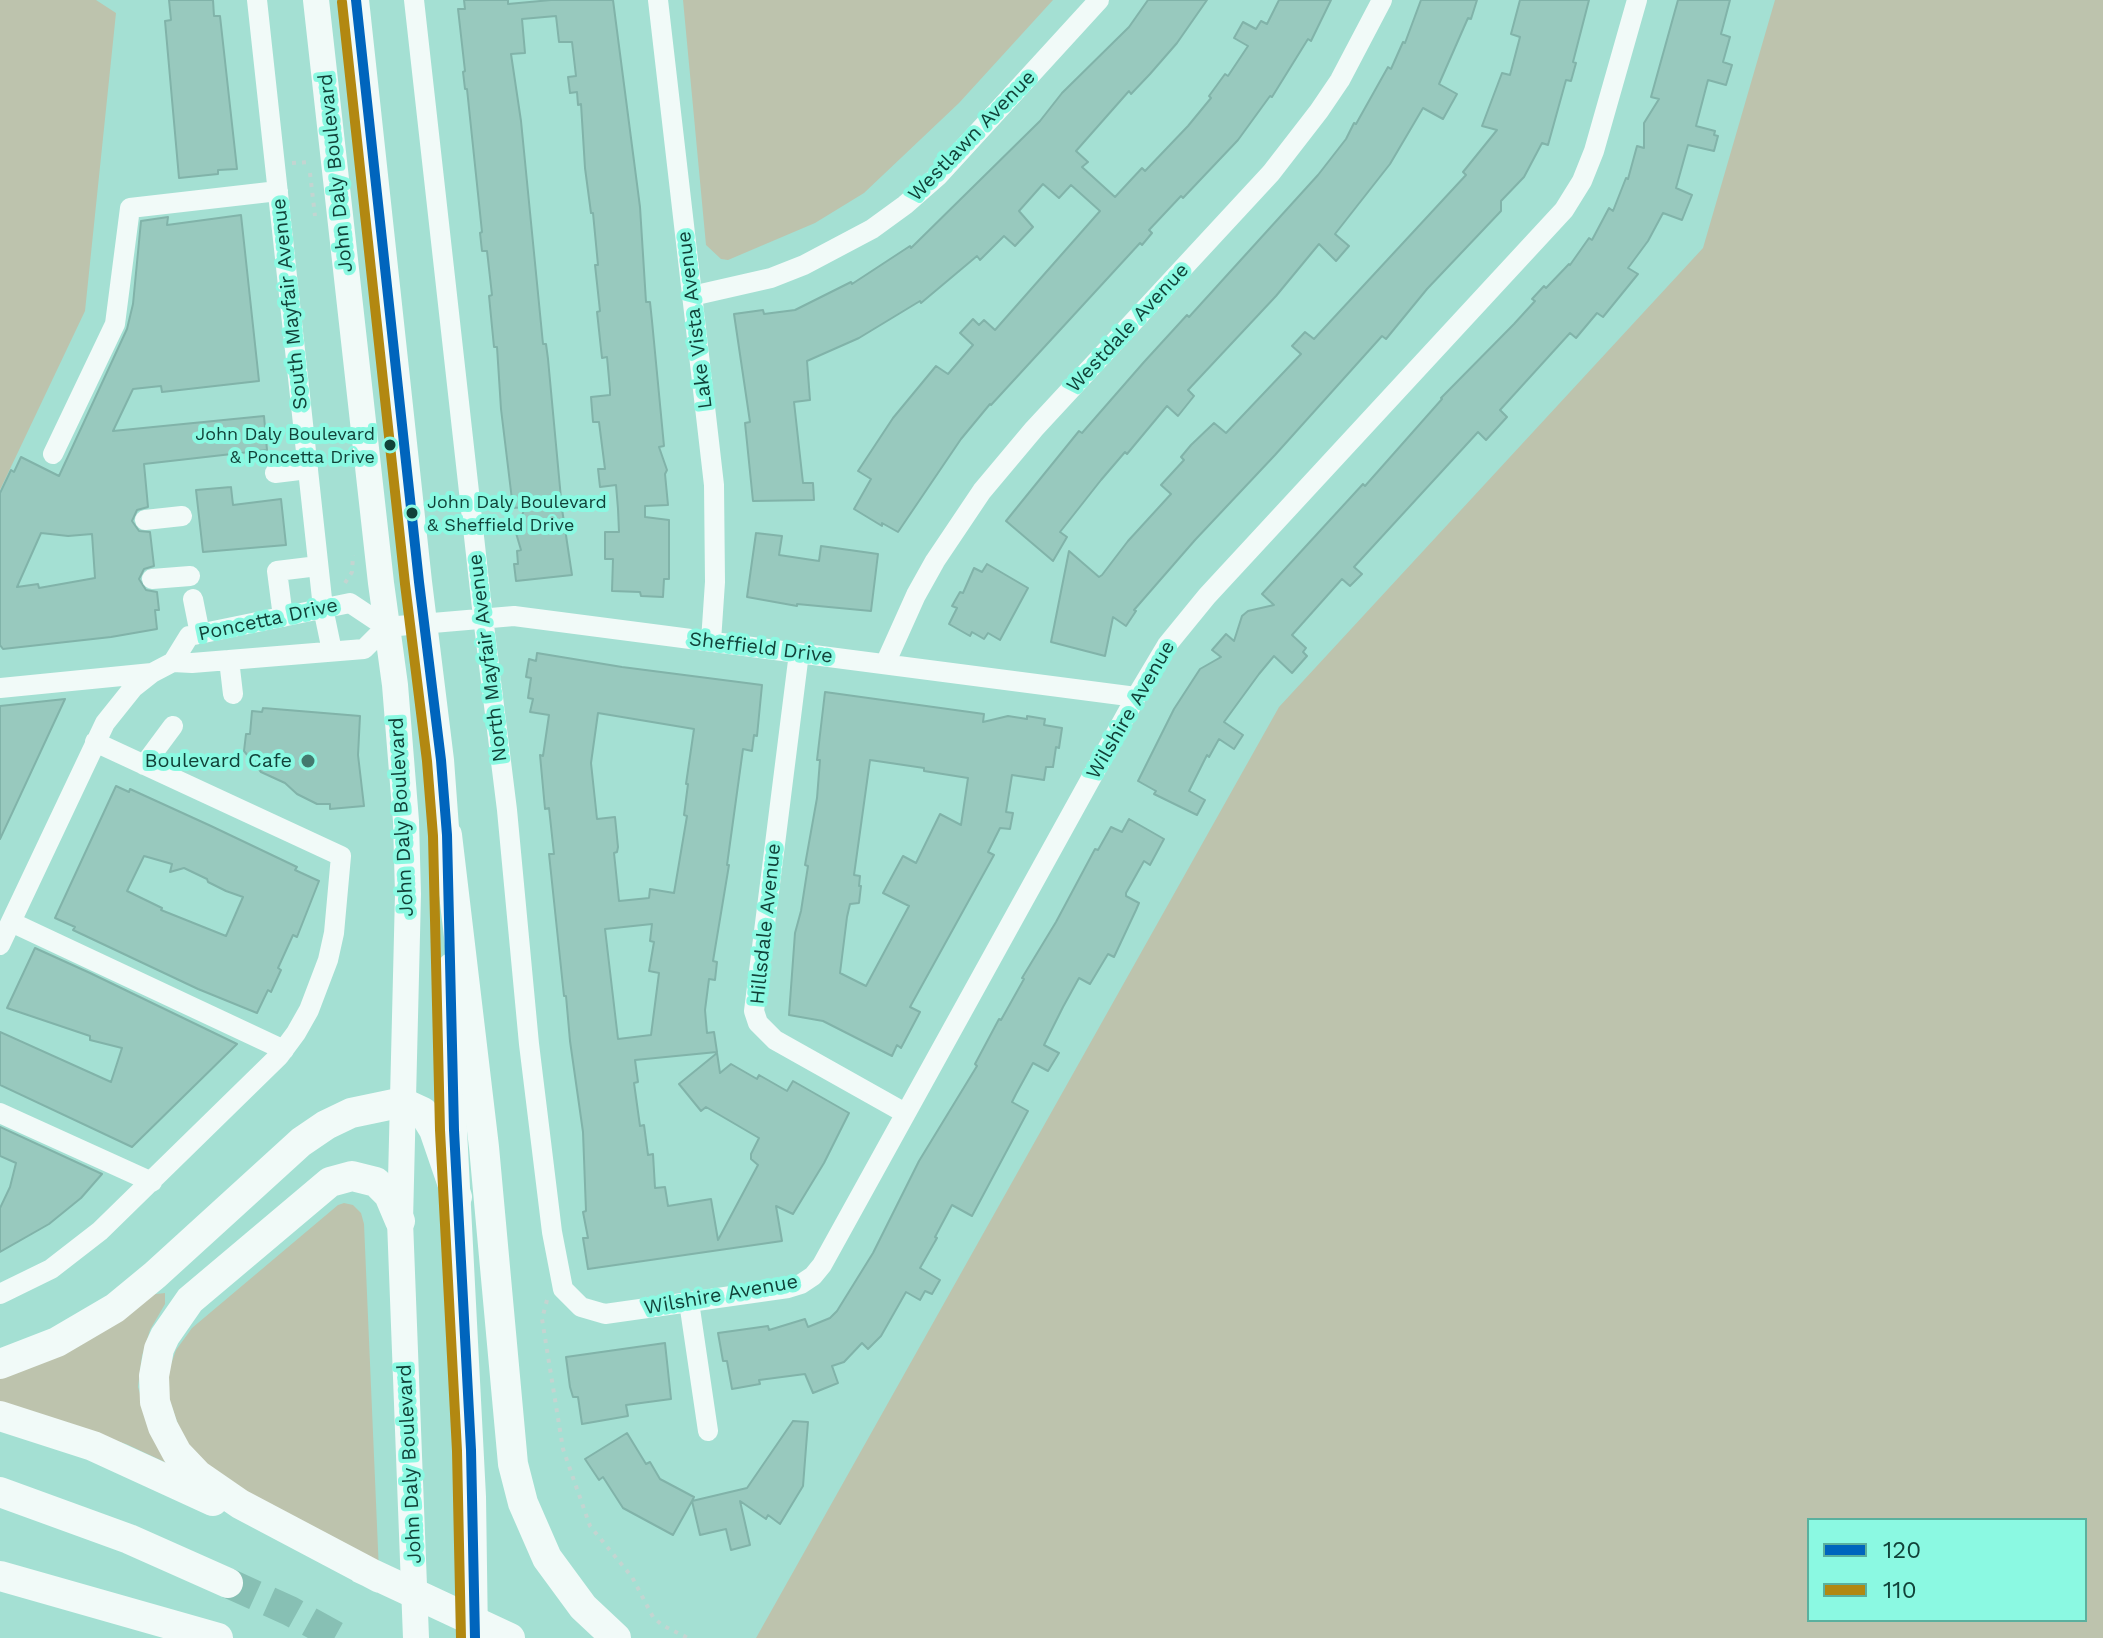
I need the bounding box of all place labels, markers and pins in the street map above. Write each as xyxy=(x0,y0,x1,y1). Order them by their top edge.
place label: John Daly Boulevard & Poncetta Drive xyxy=(195,424,375,466)
marker: John Daly Boulevard & Poncetta Drive xyxy=(382,437,398,453)
place label: John Daly Boulevard & Sheffield Drive xyxy=(427,492,607,534)
marker: John Daly Boulevard & Sheffield Drive xyxy=(404,505,420,521)
place label: Boulevard Cafe xyxy=(145,749,292,773)
marker: Boulevard Cafe xyxy=(299,752,317,770)

